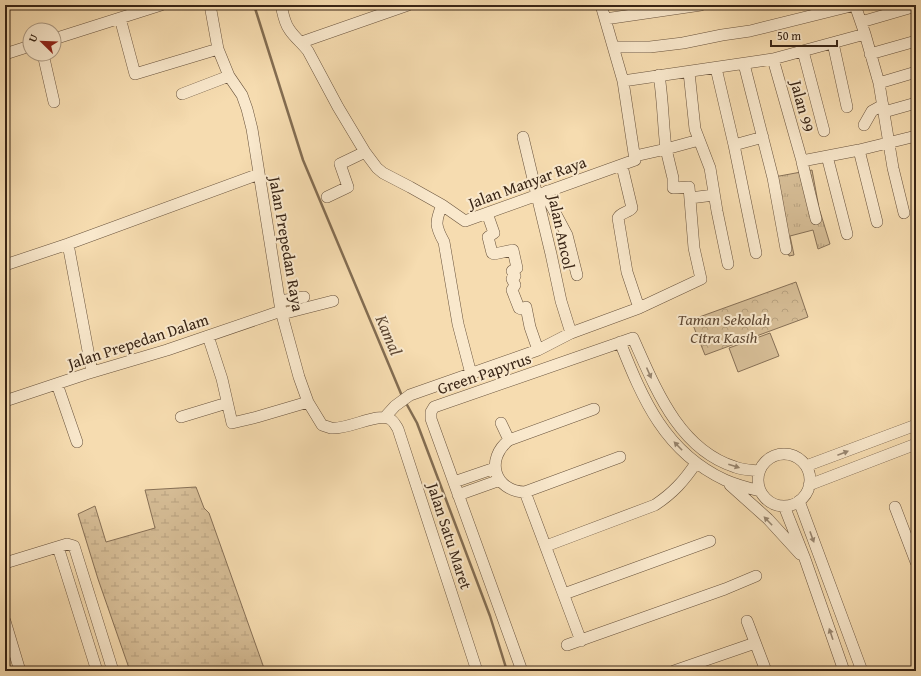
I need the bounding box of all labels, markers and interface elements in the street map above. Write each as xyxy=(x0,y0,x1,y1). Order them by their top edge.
north arrow xyxy=(22,22,62,62)
scale bar xyxy=(771,22,837,48)
text: 50 m xyxy=(777,27,801,44)
text: U xyxy=(24,31,42,45)
street label: Jalan 99 xyxy=(784,76,821,135)
street label: Jalan Manyar Raya xyxy=(463,149,590,215)
street label: Jalan Prepedan Raya xyxy=(263,173,311,314)
street label: Jalan Ancol xyxy=(542,191,582,272)
street label: Jalan Prepedan Dalam xyxy=(63,307,212,376)
park label: Taman Sekolah Citra Kasih xyxy=(678,307,770,349)
water label: Kamal xyxy=(369,310,409,359)
street label: Green Papyrus xyxy=(434,346,534,400)
one-way arrow xyxy=(646,368,652,379)
one-way arrow xyxy=(673,441,683,451)
one-way arrow xyxy=(837,449,849,455)
one-way arrow xyxy=(728,464,740,470)
street label: Jalan Satu Maret xyxy=(421,478,479,593)
one-way arrow xyxy=(764,515,773,526)
one-way arrow xyxy=(810,532,816,544)
one-way arrow xyxy=(828,628,834,640)

